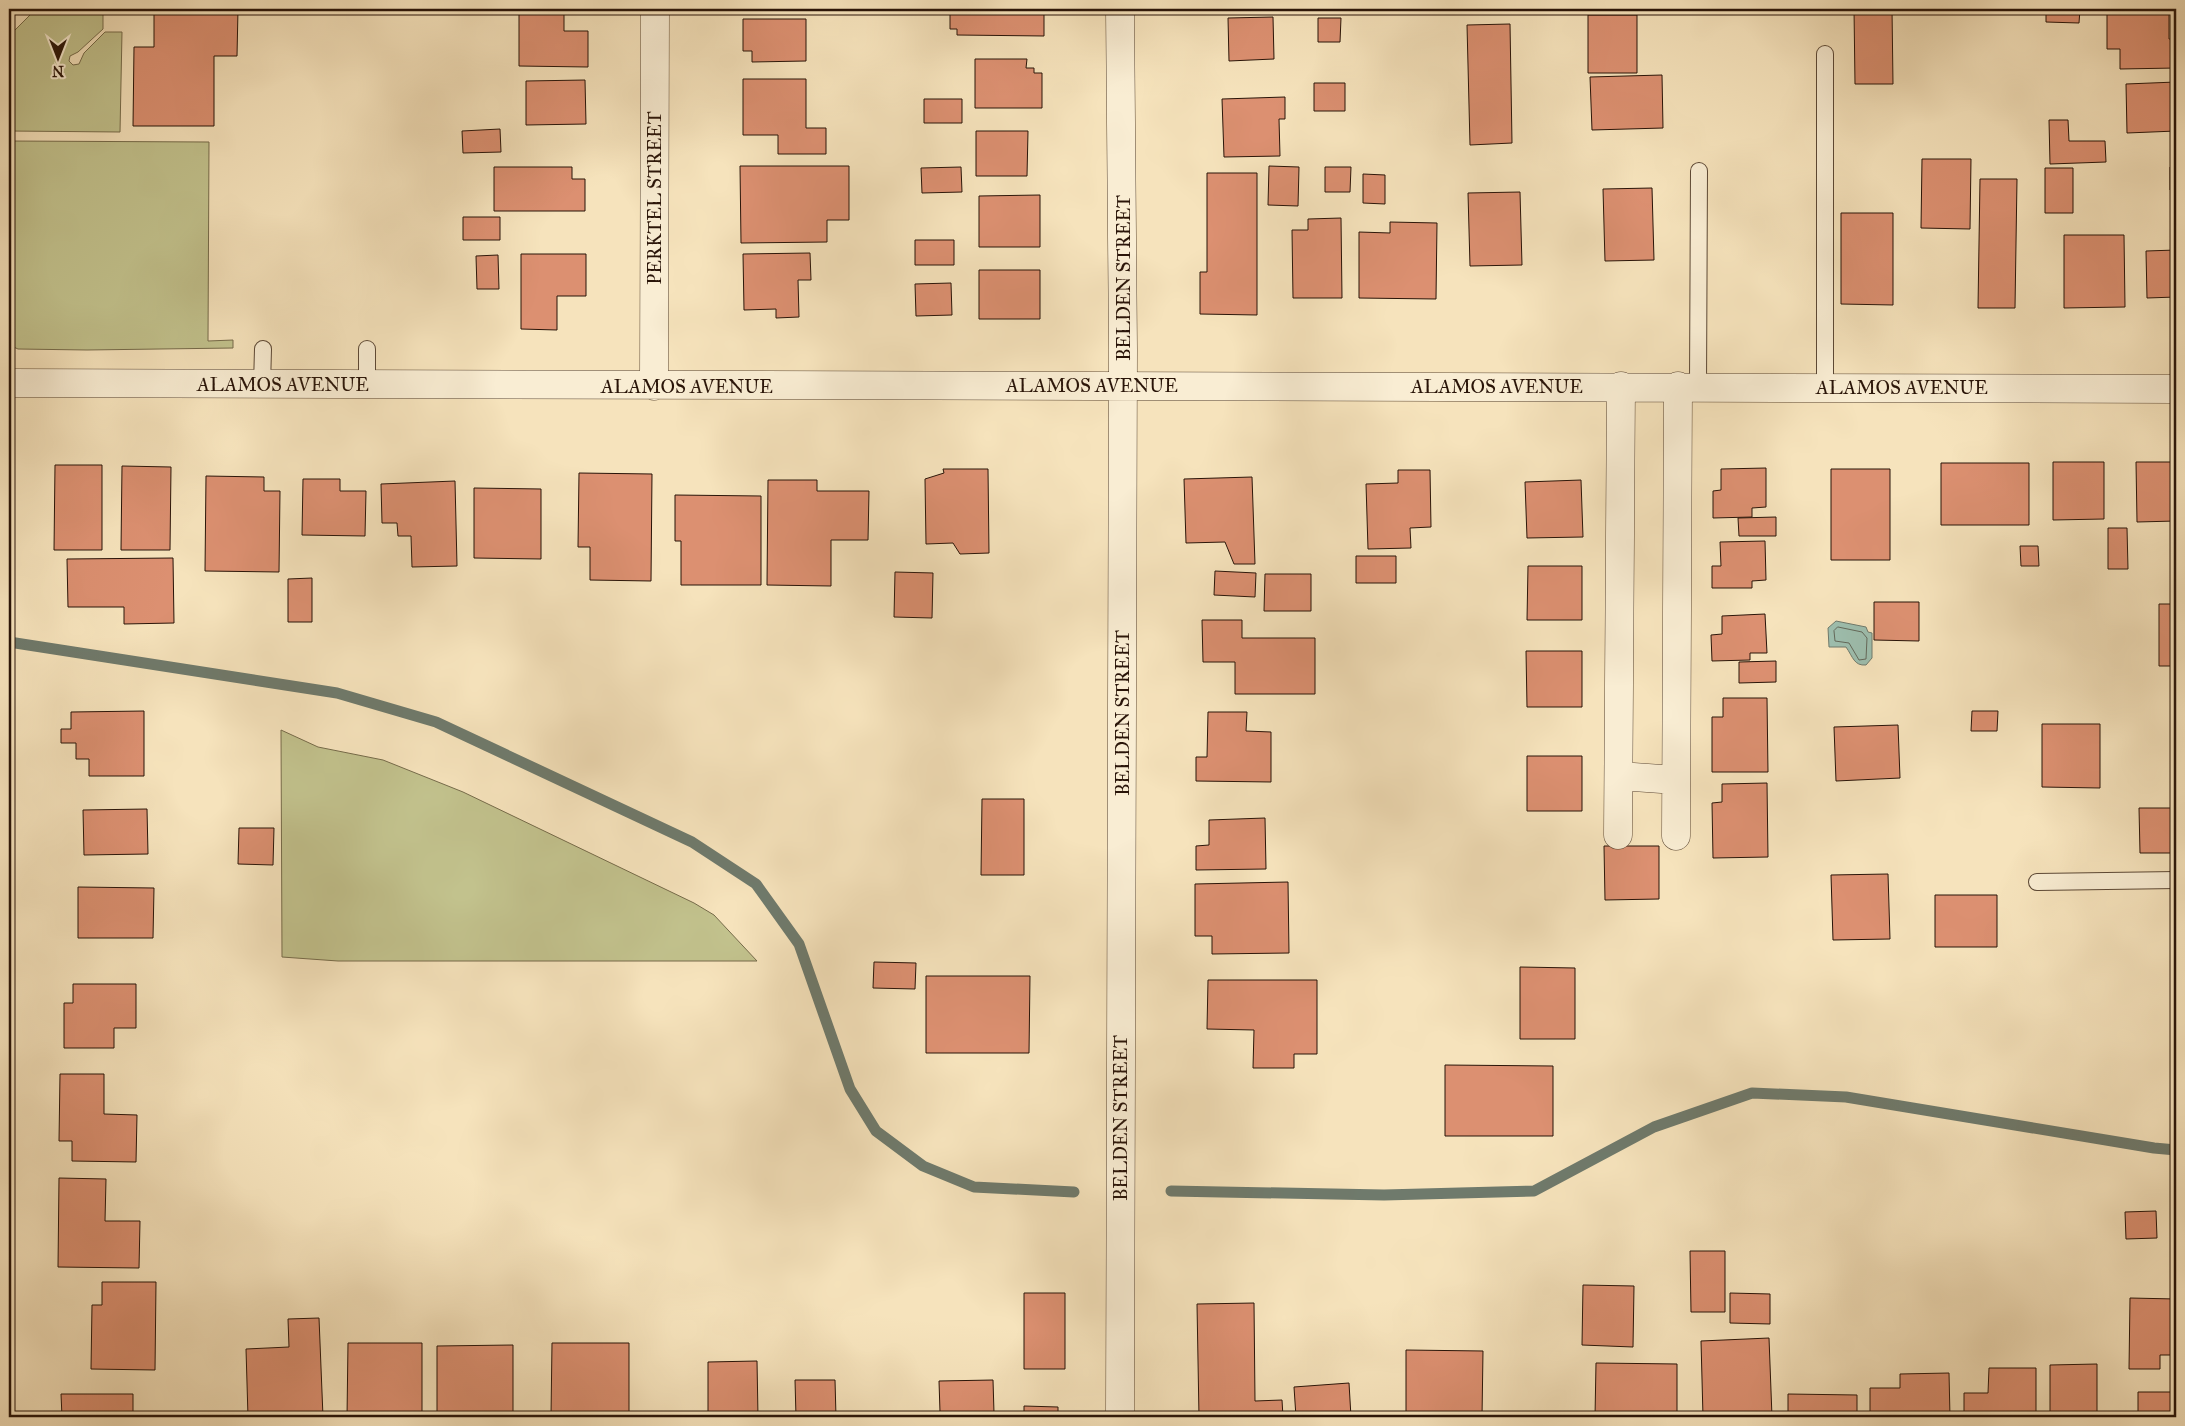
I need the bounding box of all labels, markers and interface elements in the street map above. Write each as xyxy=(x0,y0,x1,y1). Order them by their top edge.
north arrow xyxy=(32,32,82,82)
text: N xyxy=(52,62,64,79)
street label: PERKTEL STREET xyxy=(643,111,666,285)
street label: BELDEN STREET xyxy=(1112,195,1135,361)
street label: ALAMOS AVENUE xyxy=(196,373,369,396)
street label: ALAMOS AVENUE xyxy=(1005,374,1178,397)
street label: ALAMOS AVENUE xyxy=(600,375,773,398)
street label: ALAMOS AVENUE xyxy=(1410,375,1583,398)
street label: ALAMOS AVENUE xyxy=(1815,376,1988,399)
street label: BELDEN STREET xyxy=(1111,630,1134,796)
street label: BELDEN STREET xyxy=(1109,1035,1132,1201)

